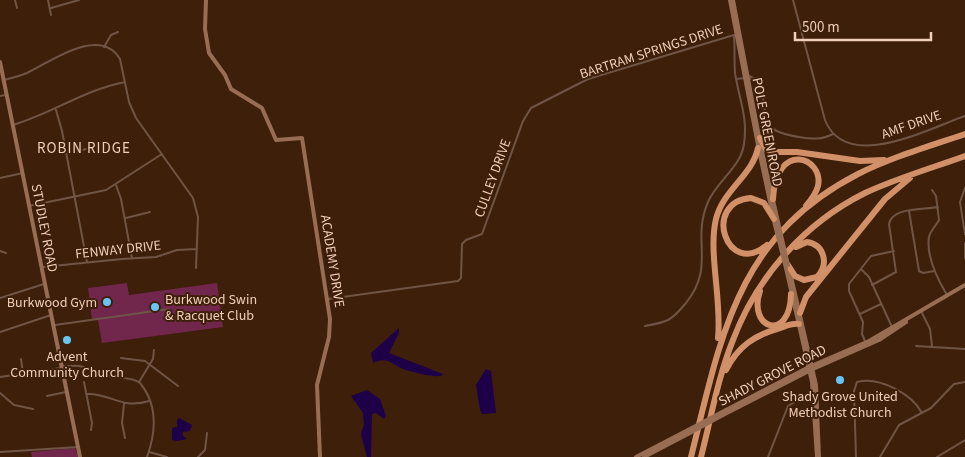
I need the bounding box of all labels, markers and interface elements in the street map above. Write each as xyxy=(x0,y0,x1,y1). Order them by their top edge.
scale bar xyxy=(795,10,931,42)
text: 500 m xyxy=(802,17,840,38)
street label: BARTRAM SPRINGS DRIVE xyxy=(577,19,725,85)
street label: POLE GREEN ROAD xyxy=(747,76,787,188)
street label: AMF DRIVE xyxy=(879,105,944,145)
street label: CULLEY DRIVE xyxy=(469,136,516,220)
district label: ROBIN RIDGE xyxy=(37,138,131,159)
street label: STUDLEY ROAD xyxy=(26,182,62,274)
street label: ACADEMY DRIVE xyxy=(315,213,349,309)
street label: FENWAY DRIVE xyxy=(74,236,162,264)
place label: Burkwood Swin & Racquet Club xyxy=(165,290,257,326)
place label: Burkwood Gym xyxy=(7,293,97,313)
marker: Burkwood Gym xyxy=(101,296,113,308)
marker: Burkwood Swin & Racquet Club xyxy=(149,301,161,313)
marker: Advent Community Church xyxy=(61,334,73,346)
street label: SHADY GROVE ROAD xyxy=(715,340,830,412)
place label: Advent Community Church xyxy=(10,347,124,383)
marker: Shady Grove United Methodist Church xyxy=(834,374,846,386)
place label: Shady Grove United Methodist Church xyxy=(782,387,898,423)

